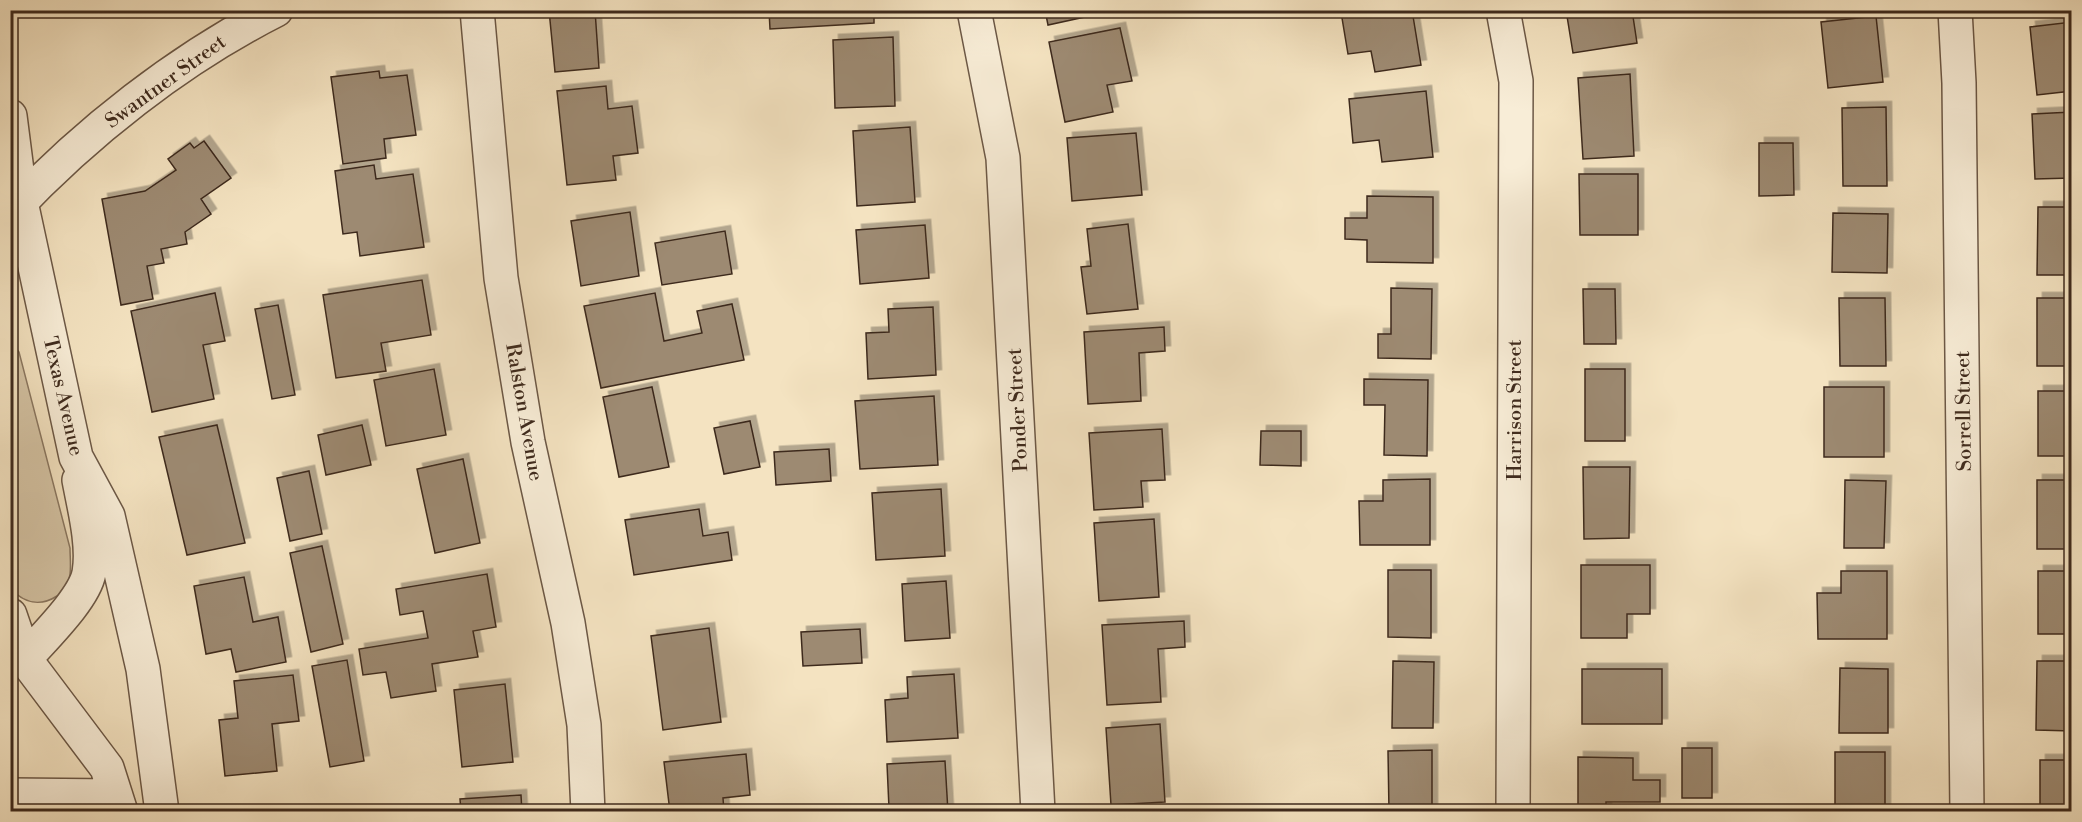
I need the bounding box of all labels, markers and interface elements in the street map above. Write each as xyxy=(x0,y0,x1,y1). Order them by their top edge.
street label: Swantner Street xyxy=(101,30,231,134)
street label: Texas Avenue xyxy=(37,334,88,458)
street label: Harrison Street xyxy=(1503,339,1528,481)
street label: Ralston Avenue xyxy=(499,341,548,483)
street label: Ponder Street xyxy=(1003,347,1034,473)
street label: Sorrell Street xyxy=(1951,350,1978,471)

